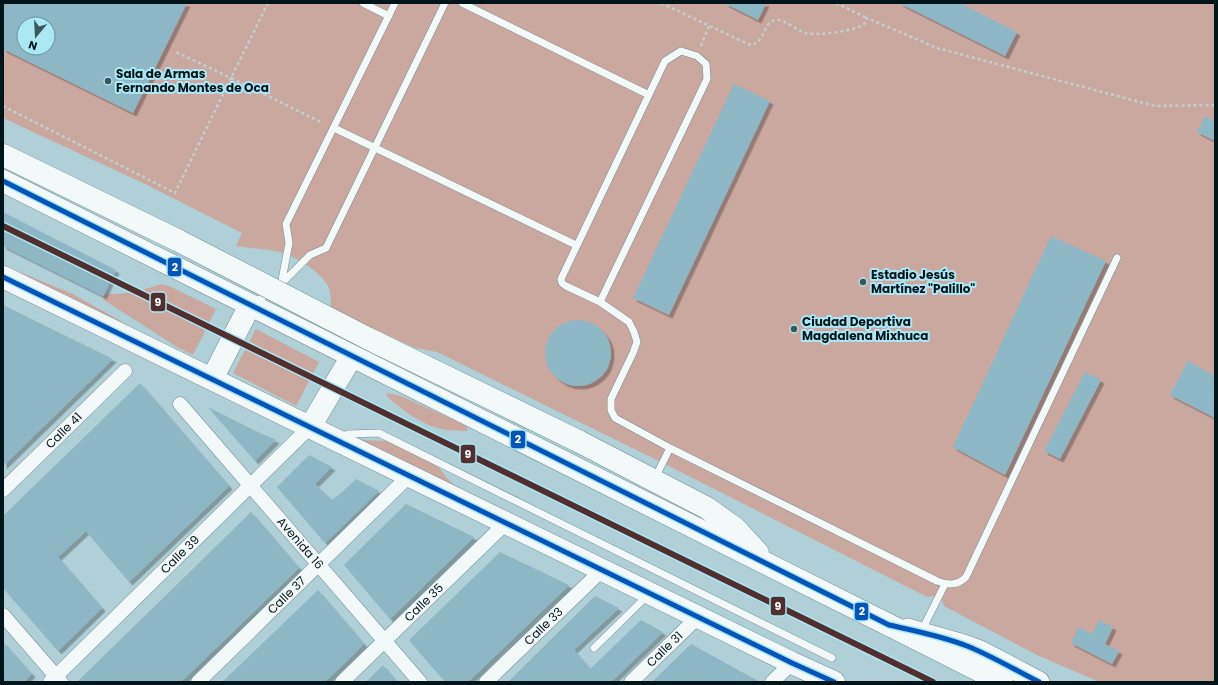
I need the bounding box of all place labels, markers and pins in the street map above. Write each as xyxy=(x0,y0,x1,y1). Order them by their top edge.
place label: Sala de Armas Fernando Montes de Oca xyxy=(116,65,269,96)
marker: Sala de Armas Fernando Montes de Oca xyxy=(103,76,113,86)
place label: Estadio Jesús Martínez "Palillo" xyxy=(871,266,975,297)
marker: Estadio Jesús Martínez "Palillo" xyxy=(858,277,868,287)
place label: Ciudad Deportiva Magdalena Mixhuca xyxy=(802,313,929,344)
marker: Ciudad Deportiva Magdalena Mixhuca xyxy=(789,324,799,334)

